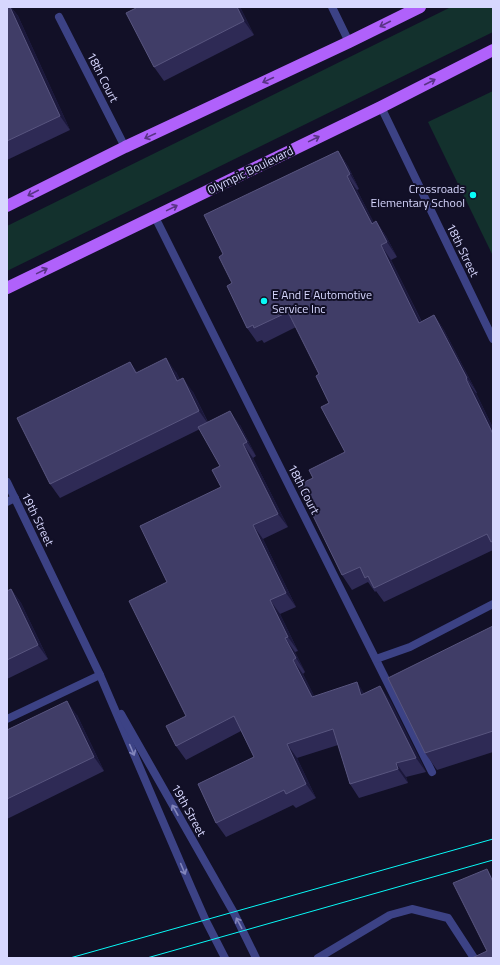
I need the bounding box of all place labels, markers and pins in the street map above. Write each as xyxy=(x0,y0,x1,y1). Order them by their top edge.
place label: Crossroads Elementary School xyxy=(371,179,465,212)
marker: Crossroads Elementary School xyxy=(468,190,478,200)
place label: E And E Automotive Service Inc xyxy=(272,285,372,318)
marker: E And E Automotive Service Inc xyxy=(259,296,269,306)

